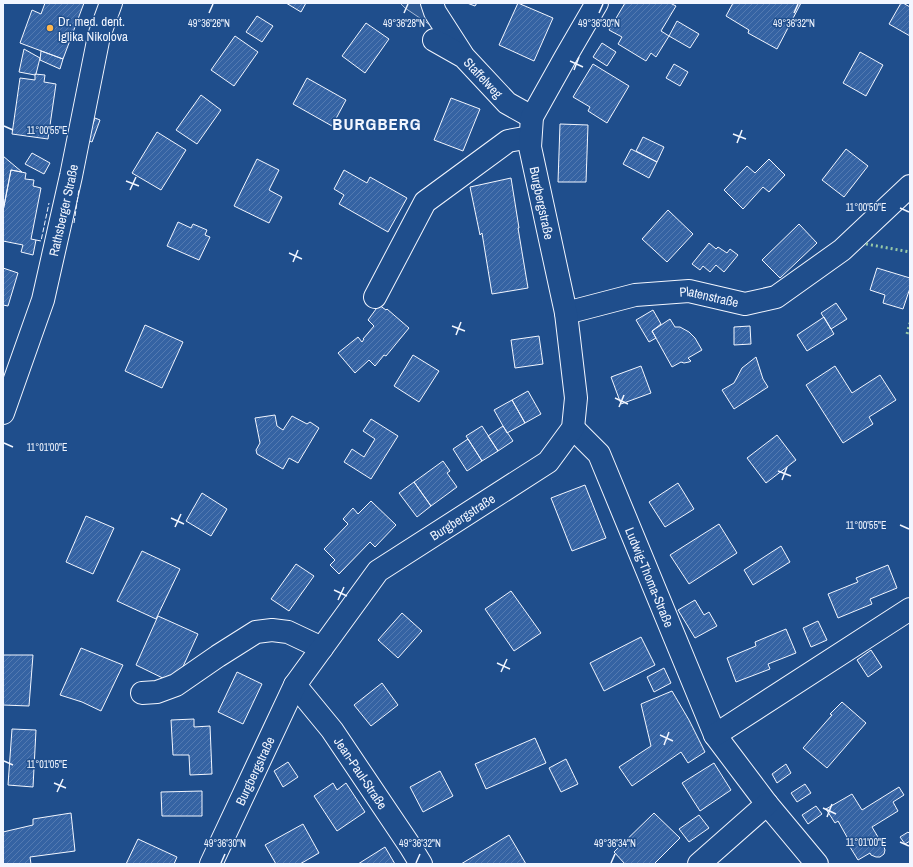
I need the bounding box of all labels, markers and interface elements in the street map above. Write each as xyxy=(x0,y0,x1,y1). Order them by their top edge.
place label: Dr. med. dent. Iglika Nikolova xyxy=(58,13,128,45)
text: 49°36'26"N xyxy=(188,17,230,30)
text: 49°36'28"N xyxy=(383,17,425,30)
text: 49°36'30"N xyxy=(578,17,620,30)
text: 49°36'32"N xyxy=(773,17,815,30)
marker: Dr. med. dent. Iglika Nikolova xyxy=(45,23,55,33)
street label: Staffelweg xyxy=(460,54,506,102)
district label: BURGBERG xyxy=(332,112,422,135)
text: 11°00'55"E xyxy=(27,124,67,137)
street label: Rathsberger Straße xyxy=(45,163,82,258)
street label: Burgbergstraße xyxy=(525,165,558,241)
text: 11°00'50"E xyxy=(846,201,886,214)
street label: Platenstraße xyxy=(679,283,740,311)
text: 11°01'00"E xyxy=(27,441,67,454)
street label: Burgbergstraße xyxy=(427,490,499,544)
text: 11°00'55"E xyxy=(846,519,886,532)
street label: Ludwig-Thoma-Straße xyxy=(621,525,678,630)
street label: Burgbergstraße xyxy=(232,734,279,808)
street label: Jean-Paul-Straße xyxy=(330,734,391,813)
text: 11°01'05"E xyxy=(27,758,67,771)
text: 11°01'00"E xyxy=(846,836,886,849)
text: 49°36'30"N xyxy=(204,837,246,850)
text: 49°36'32"N xyxy=(399,837,441,850)
text: 49°36'34"N xyxy=(594,837,636,850)

